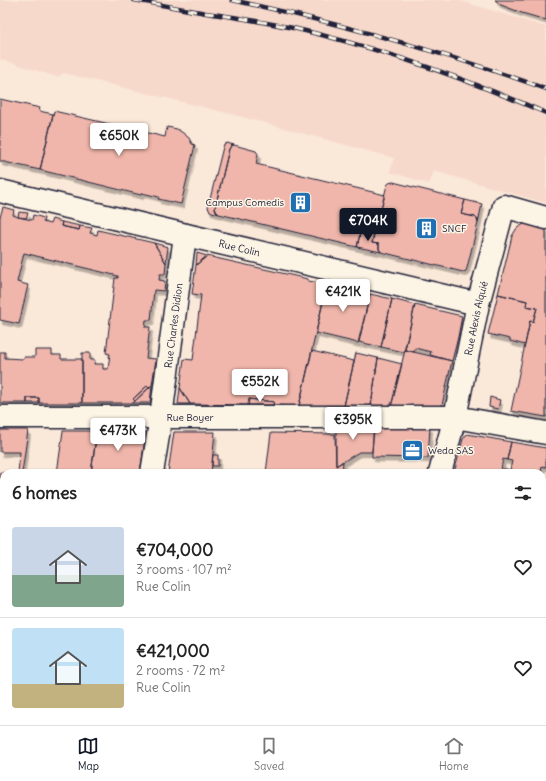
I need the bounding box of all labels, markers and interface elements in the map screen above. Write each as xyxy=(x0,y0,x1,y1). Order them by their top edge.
pin: €650K xyxy=(91,123,147,157)
text: €650K xyxy=(99,127,139,144)
building icon: Campus Comedis xyxy=(287,189,313,215)
place label: Campus Comedis xyxy=(206,196,284,209)
pin: €704K xyxy=(340,208,396,242)
text: €704K xyxy=(349,212,387,229)
building icon: SNCF xyxy=(413,215,439,241)
place label: SNCF xyxy=(442,222,467,235)
street label: Rue Colin xyxy=(217,236,262,259)
pin: €421K xyxy=(315,279,371,313)
street label: Rue Alexis Alquié xyxy=(461,280,490,356)
street label: Rue Charles Didion xyxy=(161,282,185,369)
text: €421K xyxy=(325,283,361,300)
pin: €552K xyxy=(232,369,288,403)
text: €552K xyxy=(241,373,279,390)
pin: €395K xyxy=(325,407,381,441)
street label: Rue Boyer xyxy=(166,411,214,424)
text: €395K xyxy=(334,411,372,428)
pin: €473K xyxy=(90,418,146,452)
text: €473K xyxy=(99,422,137,439)
office icon: Weda SAS xyxy=(400,437,426,463)
place label: Weda SAS xyxy=(428,444,474,457)
text: 6 homes xyxy=(12,482,77,504)
icon: filters xyxy=(512,482,534,504)
text: €704,000 xyxy=(136,539,213,561)
icon: home xyxy=(44,543,92,591)
icon: heart xyxy=(512,556,534,578)
text: 3 rooms · 107 m² xyxy=(136,561,232,578)
text: Rue Colin xyxy=(136,578,191,595)
text: €421,000 xyxy=(136,640,210,662)
icon: home xyxy=(44,644,92,692)
icon: heart xyxy=(512,657,534,679)
text: 2 rooms · 72 m² xyxy=(136,662,225,679)
text: Rue Colin xyxy=(136,679,191,696)
tab: Map xyxy=(77,735,99,773)
tab: Saved xyxy=(254,735,284,773)
tab: Home xyxy=(439,735,469,773)

